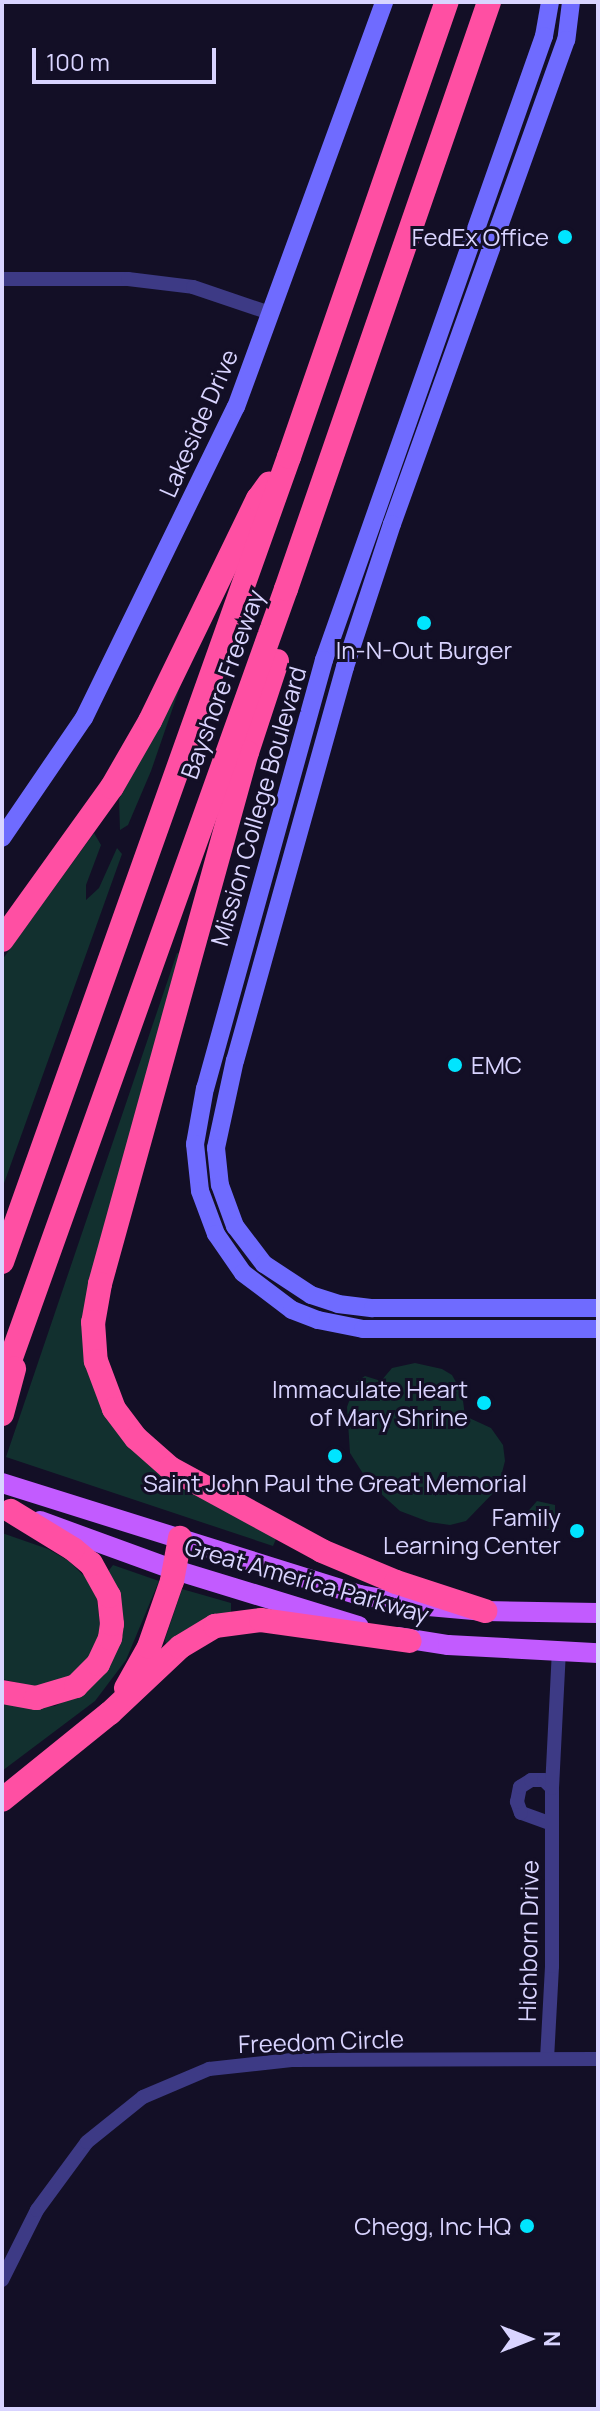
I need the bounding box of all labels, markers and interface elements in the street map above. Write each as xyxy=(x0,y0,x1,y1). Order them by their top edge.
scale bar xyxy=(36,32,220,82)
text: 100 m xyxy=(46,45,110,78)
place label: FedEx Office xyxy=(412,223,549,251)
marker: FedEx Office xyxy=(556,228,574,246)
street label: Lakeside Drive xyxy=(153,345,243,501)
street label: Bayshore Freeway xyxy=(174,585,270,783)
marker: In-N-Out Burger xyxy=(415,614,433,632)
place label: In-N-Out Burger xyxy=(336,636,512,664)
street label: Mission College Boulevard xyxy=(204,663,312,949)
place label: EMC xyxy=(471,1051,522,1079)
marker: EMC xyxy=(446,1056,464,1074)
place label: Immaculate Heart of Mary Shrine xyxy=(272,1375,468,1431)
marker: Immaculate Heart of Mary Shrine xyxy=(475,1394,493,1412)
marker: Saint John Paul the Great Memorial xyxy=(326,1447,344,1465)
place label: Saint John Paul the Great Memorial xyxy=(143,1469,527,1497)
place label: Family Learning Center xyxy=(383,1503,561,1559)
marker: Family Learning Center xyxy=(568,1522,586,1540)
street label: Great America Parkway xyxy=(182,1531,432,1629)
street label: Hichborn Drive xyxy=(512,1860,544,2022)
street label: Freedom Circle xyxy=(238,2024,404,2058)
place label: Chegg, Inc HQ xyxy=(354,2212,511,2240)
marker: Chegg, Inc HQ xyxy=(518,2217,536,2235)
north arrow xyxy=(488,2299,568,2379)
text: N xyxy=(537,2331,567,2347)

